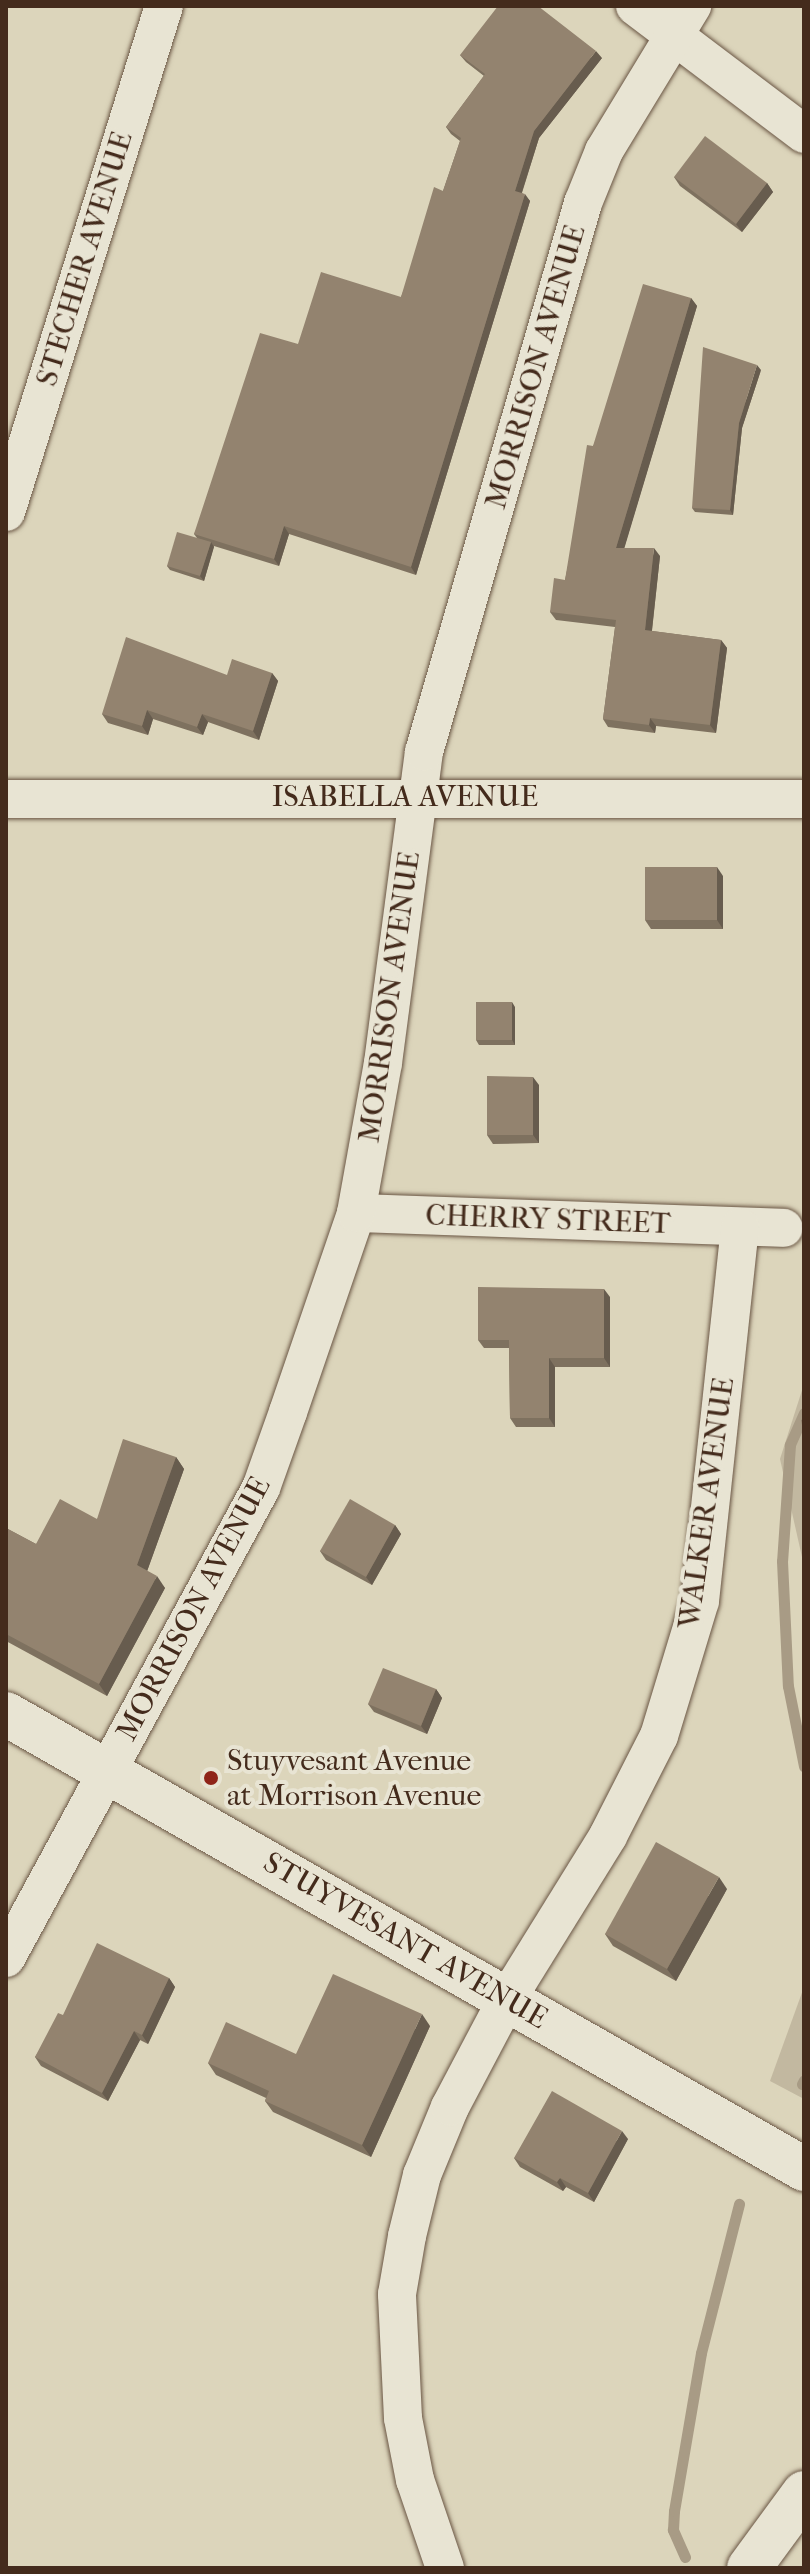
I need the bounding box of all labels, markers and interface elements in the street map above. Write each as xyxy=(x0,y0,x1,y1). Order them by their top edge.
street label: STECHER AVENUE xyxy=(29,127,141,391)
street label: MORRISON AVENUE xyxy=(478,221,594,513)
street label: ISABELLA AVENUE xyxy=(272,779,538,815)
street label: MORRISON AVENUE xyxy=(352,849,428,1145)
street label: CHERRY STREET xyxy=(425,1198,671,1242)
street label: WALKER AVENUE xyxy=(672,1375,742,1631)
street label: MORRISON AVENUE xyxy=(109,1471,279,1747)
place label: Stuyvesant Avenue at Morrison Avenue xyxy=(227,1743,481,1814)
marker: Stuyvesant Avenue at Morrison Avenue xyxy=(202,1769,220,1787)
street label: STUYVESANT AVENUE xyxy=(257,1845,553,2037)

